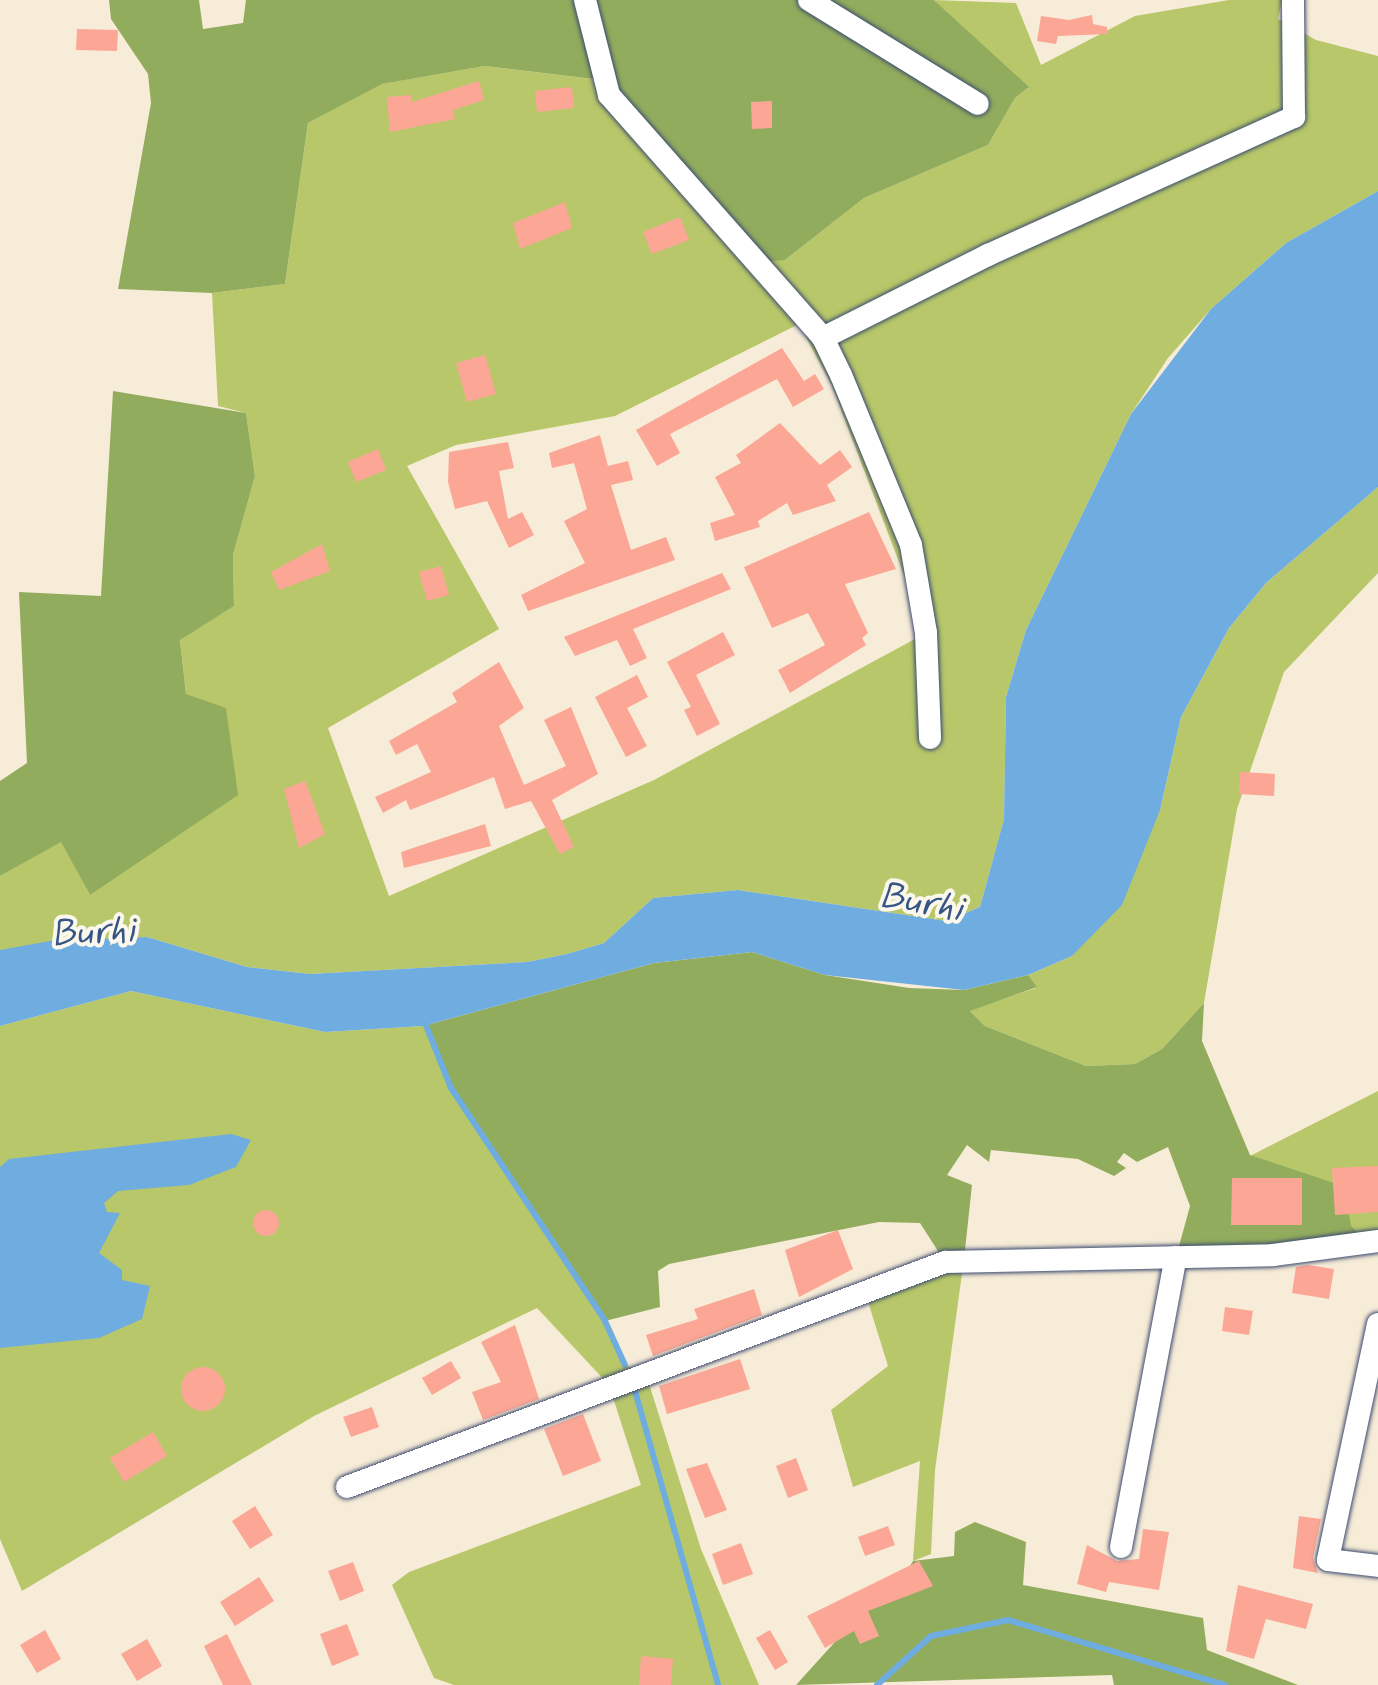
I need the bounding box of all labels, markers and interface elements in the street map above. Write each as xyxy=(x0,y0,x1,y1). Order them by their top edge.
water label: Burhi xyxy=(876,873,966,933)
water label: Burhi xyxy=(50,908,136,958)

